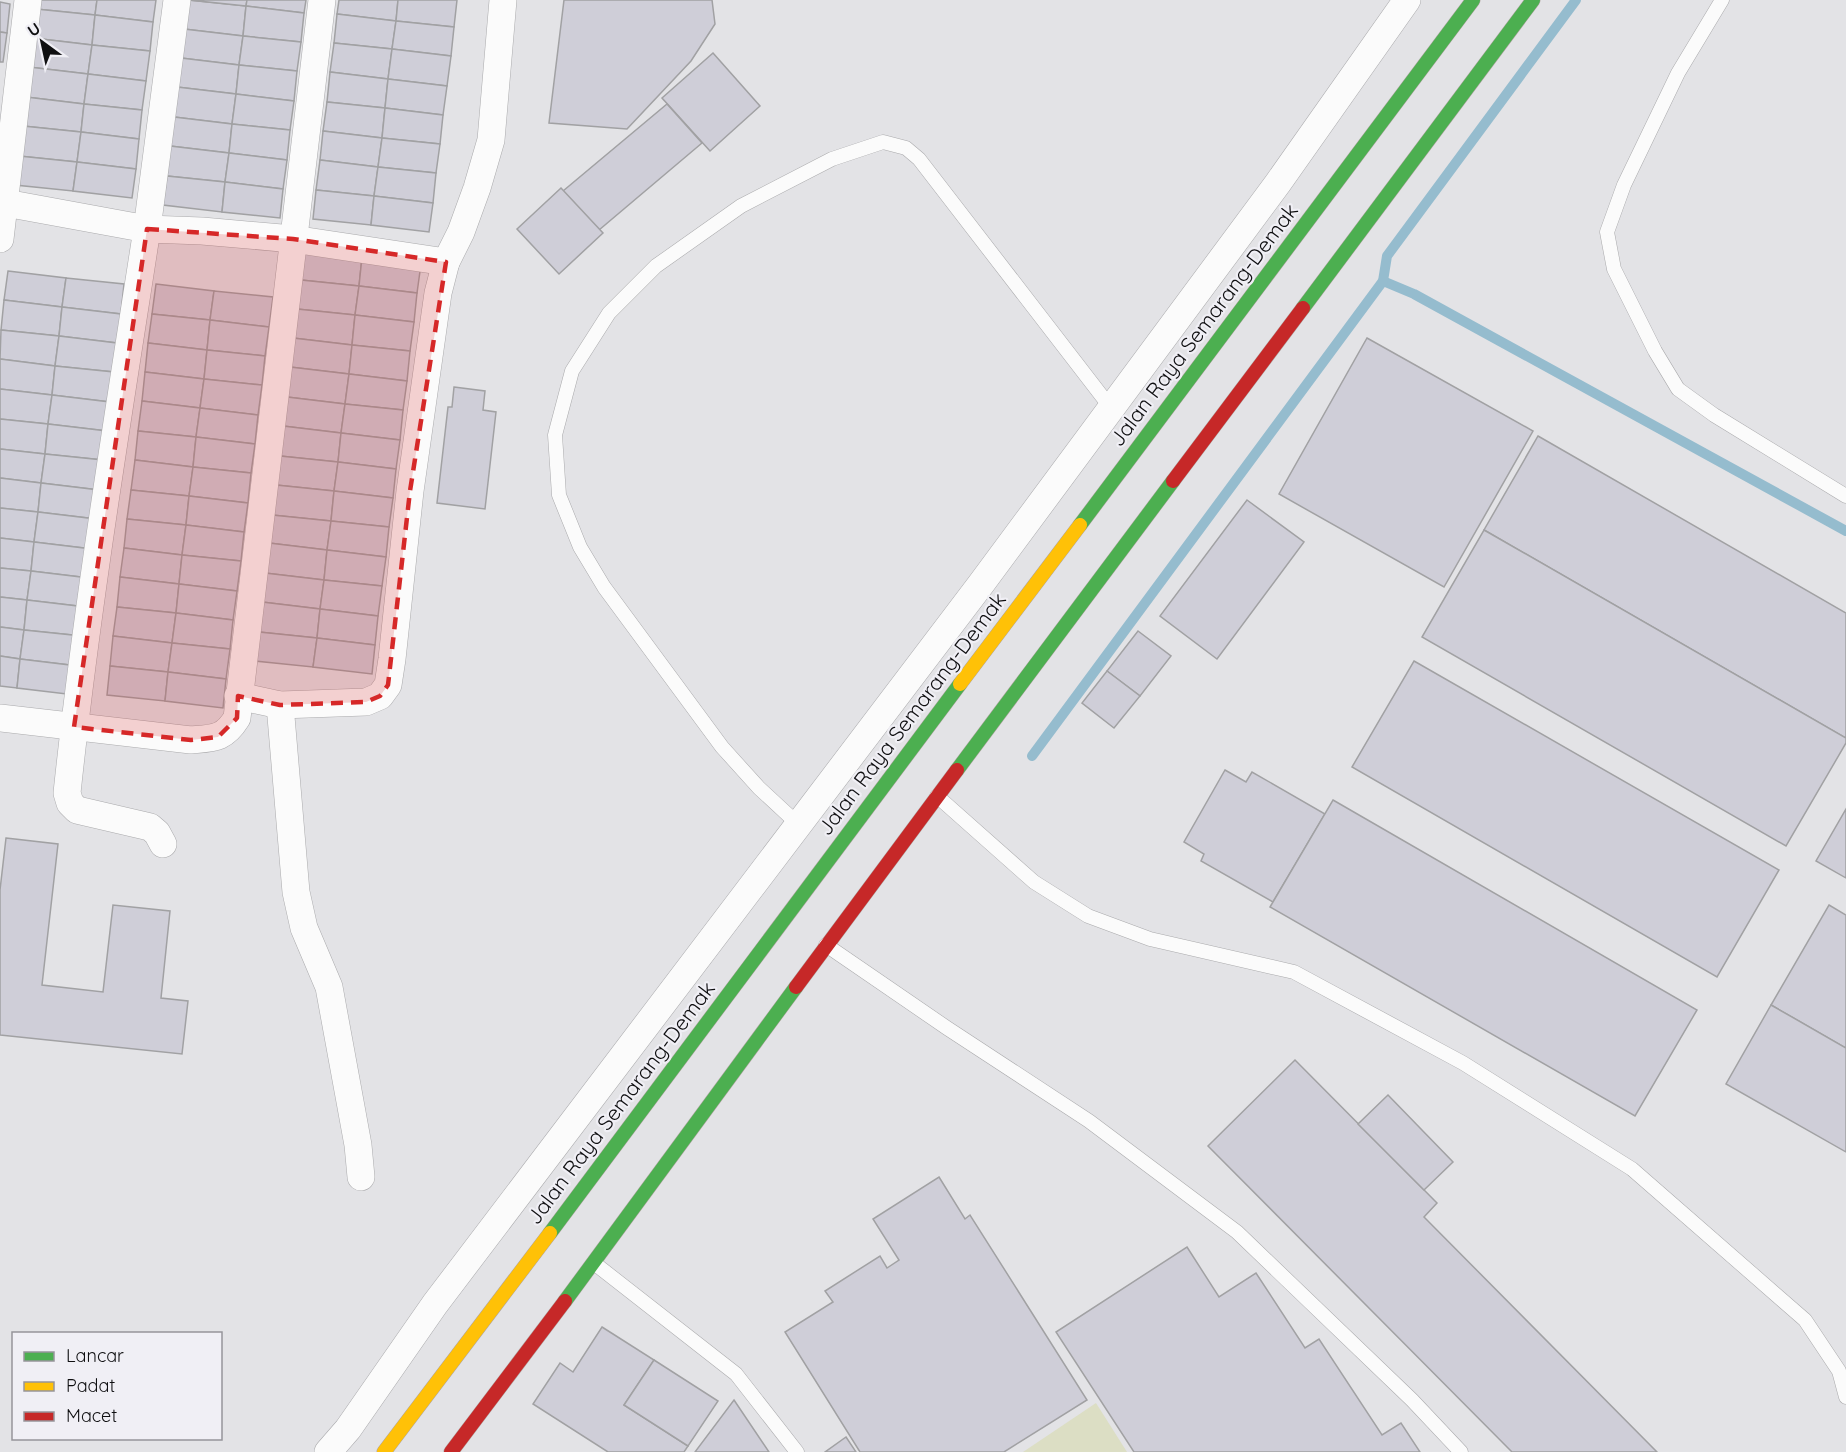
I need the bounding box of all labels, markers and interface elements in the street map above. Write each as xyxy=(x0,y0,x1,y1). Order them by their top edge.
north arrow xyxy=(12,12,72,72)
text: U xyxy=(24,18,44,41)
street label: Jalan Raya Semarang-Demak xyxy=(1103,198,1303,451)
street label: Jalan Raya Semarang-Demak xyxy=(811,587,1011,840)
street label: Jalan Raya Semarang-Demak xyxy=(520,976,720,1229)
legend xyxy=(12,1332,222,1440)
text: Lancar xyxy=(66,1344,124,1367)
text: Padat xyxy=(66,1374,115,1397)
text: Macet xyxy=(66,1404,117,1427)

